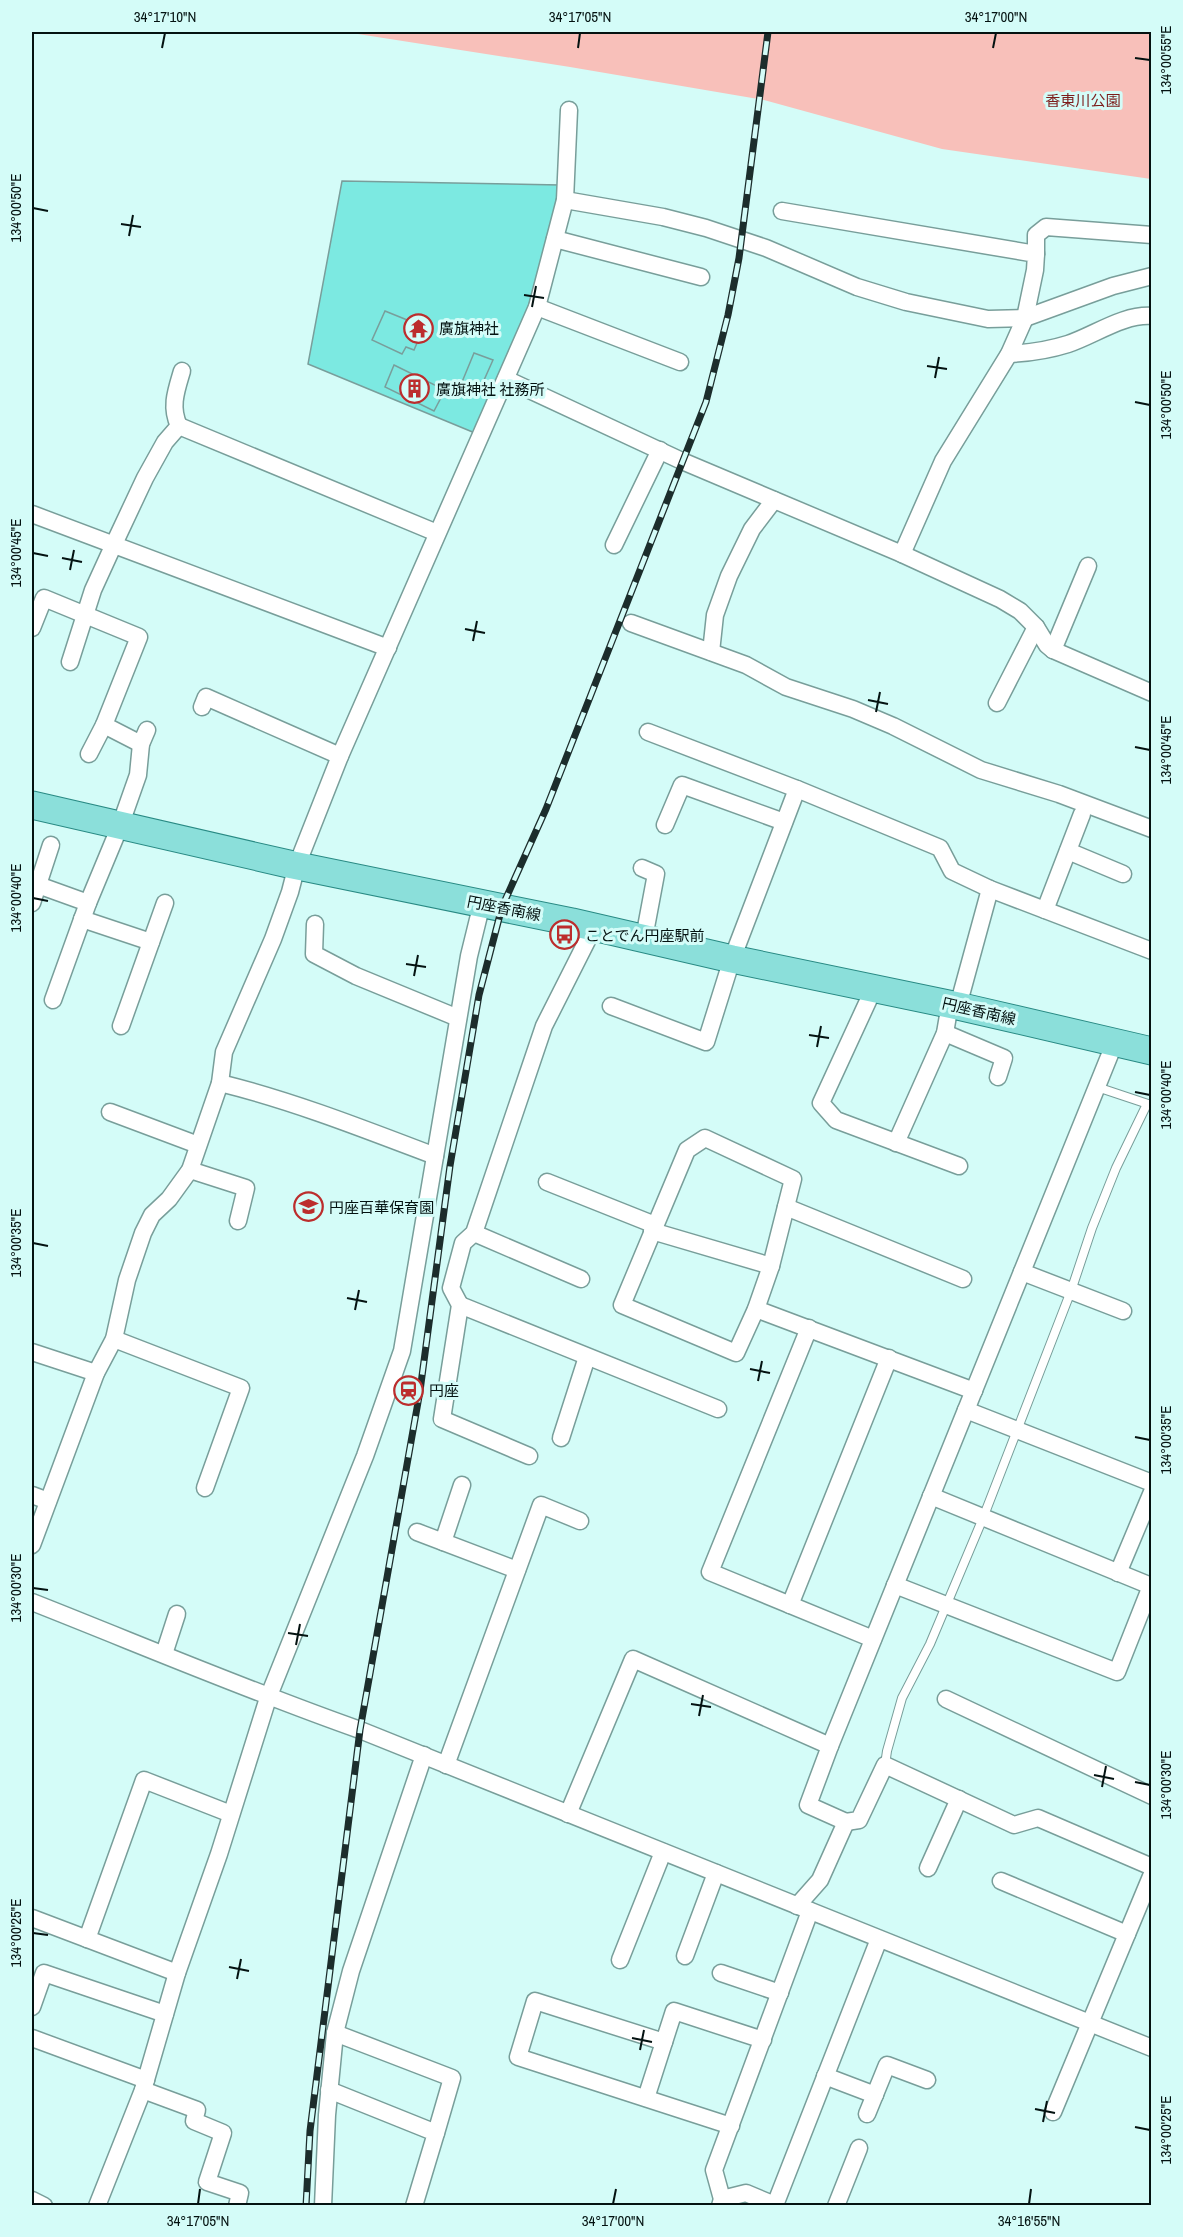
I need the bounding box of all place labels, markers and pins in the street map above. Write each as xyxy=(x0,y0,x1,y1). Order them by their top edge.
temple icon: 廣旗神社 xyxy=(402,312,434,344)
place label: 廣旗神社 xyxy=(439,318,499,339)
building icon: 廣旗神社 社務所 xyxy=(399,373,431,405)
place label: 廣旗神社 社務所 xyxy=(436,379,544,400)
bus stop icon: ことでん円座駅前 xyxy=(548,919,580,951)
place label: ことでん円座駅前 xyxy=(585,925,705,946)
school or university icon: 円座百華保育園 xyxy=(292,1191,324,1223)
place label: 円座百華保育園 xyxy=(329,1197,434,1218)
station icon: 円座 xyxy=(392,1374,424,1406)
place label: 円座 xyxy=(429,1380,459,1401)

